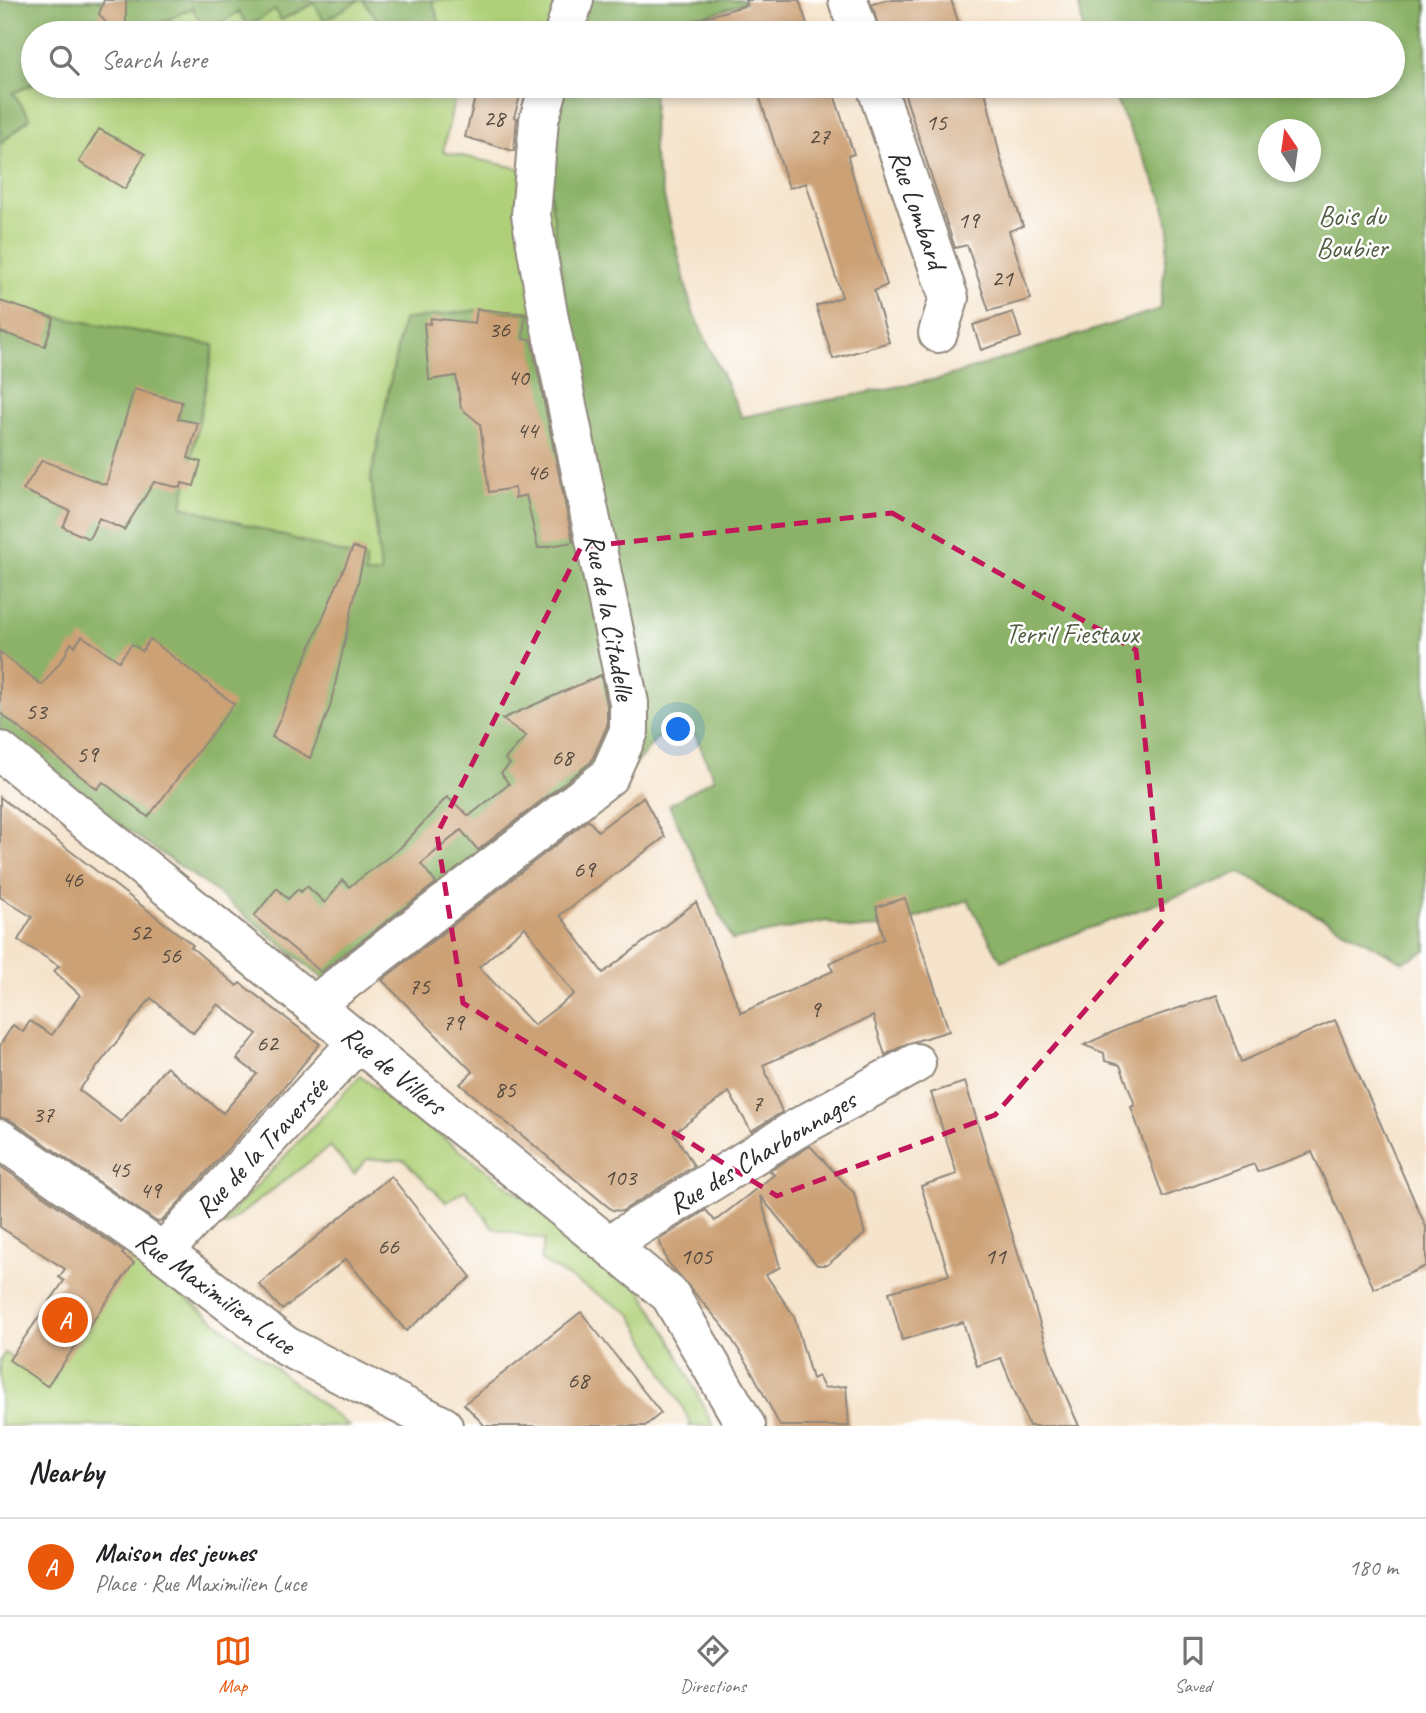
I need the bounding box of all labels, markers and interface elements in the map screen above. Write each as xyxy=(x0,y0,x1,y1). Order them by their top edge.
search box xyxy=(21,21,1405,98)
icon: search xyxy=(45,41,83,79)
text: Search here xyxy=(101,43,207,76)
house number: 28 xyxy=(483,103,507,133)
house number: 15 xyxy=(925,107,948,137)
north arrow xyxy=(1258,119,1321,182)
house number: 27 xyxy=(808,121,831,151)
street label: Rue Lombard xyxy=(881,145,956,277)
park label: Bois du Boubier xyxy=(1316,198,1390,265)
house number: 19 xyxy=(957,205,981,235)
house number: 21 xyxy=(991,263,1014,293)
house number: 36 xyxy=(488,314,511,344)
house number: 40 xyxy=(507,362,531,392)
house number: 44 xyxy=(516,415,540,445)
house number: 46 xyxy=(526,457,549,487)
street label: Rue de la Citadelle xyxy=(577,531,644,705)
park label: Terril Fiestaux xyxy=(1005,616,1141,651)
house number: 53 xyxy=(25,696,49,726)
your location xyxy=(661,712,695,746)
house number: 59 xyxy=(76,739,100,769)
house number: 68 xyxy=(551,742,575,772)
house number: 69 xyxy=(573,854,597,884)
house number: 46 xyxy=(61,864,84,894)
house number: 52 xyxy=(129,917,153,947)
house number: 56 xyxy=(159,940,182,970)
house number: 75 xyxy=(408,971,431,1001)
house number: 9 xyxy=(810,994,823,1024)
house number: 79 xyxy=(442,1007,466,1037)
street label: Rue de Villers xyxy=(335,1017,455,1124)
house number: 62 xyxy=(256,1028,280,1058)
street label: Rue de la Traversée xyxy=(187,1068,336,1225)
house number: 85 xyxy=(494,1074,517,1104)
street label: Rue des Charbonnages xyxy=(662,1081,864,1222)
house number: 7 xyxy=(752,1088,764,1118)
house number: 37 xyxy=(32,1099,55,1129)
house number: 45 xyxy=(108,1154,131,1184)
house number: 103 xyxy=(604,1162,638,1192)
house number: 49 xyxy=(139,1175,163,1205)
street label: Rue Maximilien Luce xyxy=(129,1222,304,1363)
house number: 66 xyxy=(377,1231,400,1261)
house number: 105 xyxy=(680,1241,713,1271)
house number: 11 xyxy=(984,1241,1007,1271)
pin: A xyxy=(42,1294,88,1346)
house number: 68 xyxy=(567,1365,591,1395)
text: Nearby xyxy=(28,1453,104,1491)
text: Maison des jeunes xyxy=(95,1536,255,1569)
text: A xyxy=(45,1553,57,1582)
text: 180 m xyxy=(1349,1553,1398,1582)
text: Place · Rue Maximilien Luce xyxy=(95,1569,306,1598)
tab: Map xyxy=(214,1632,252,1698)
tab: Directions xyxy=(680,1632,746,1698)
tab: Saved xyxy=(1174,1632,1212,1698)

